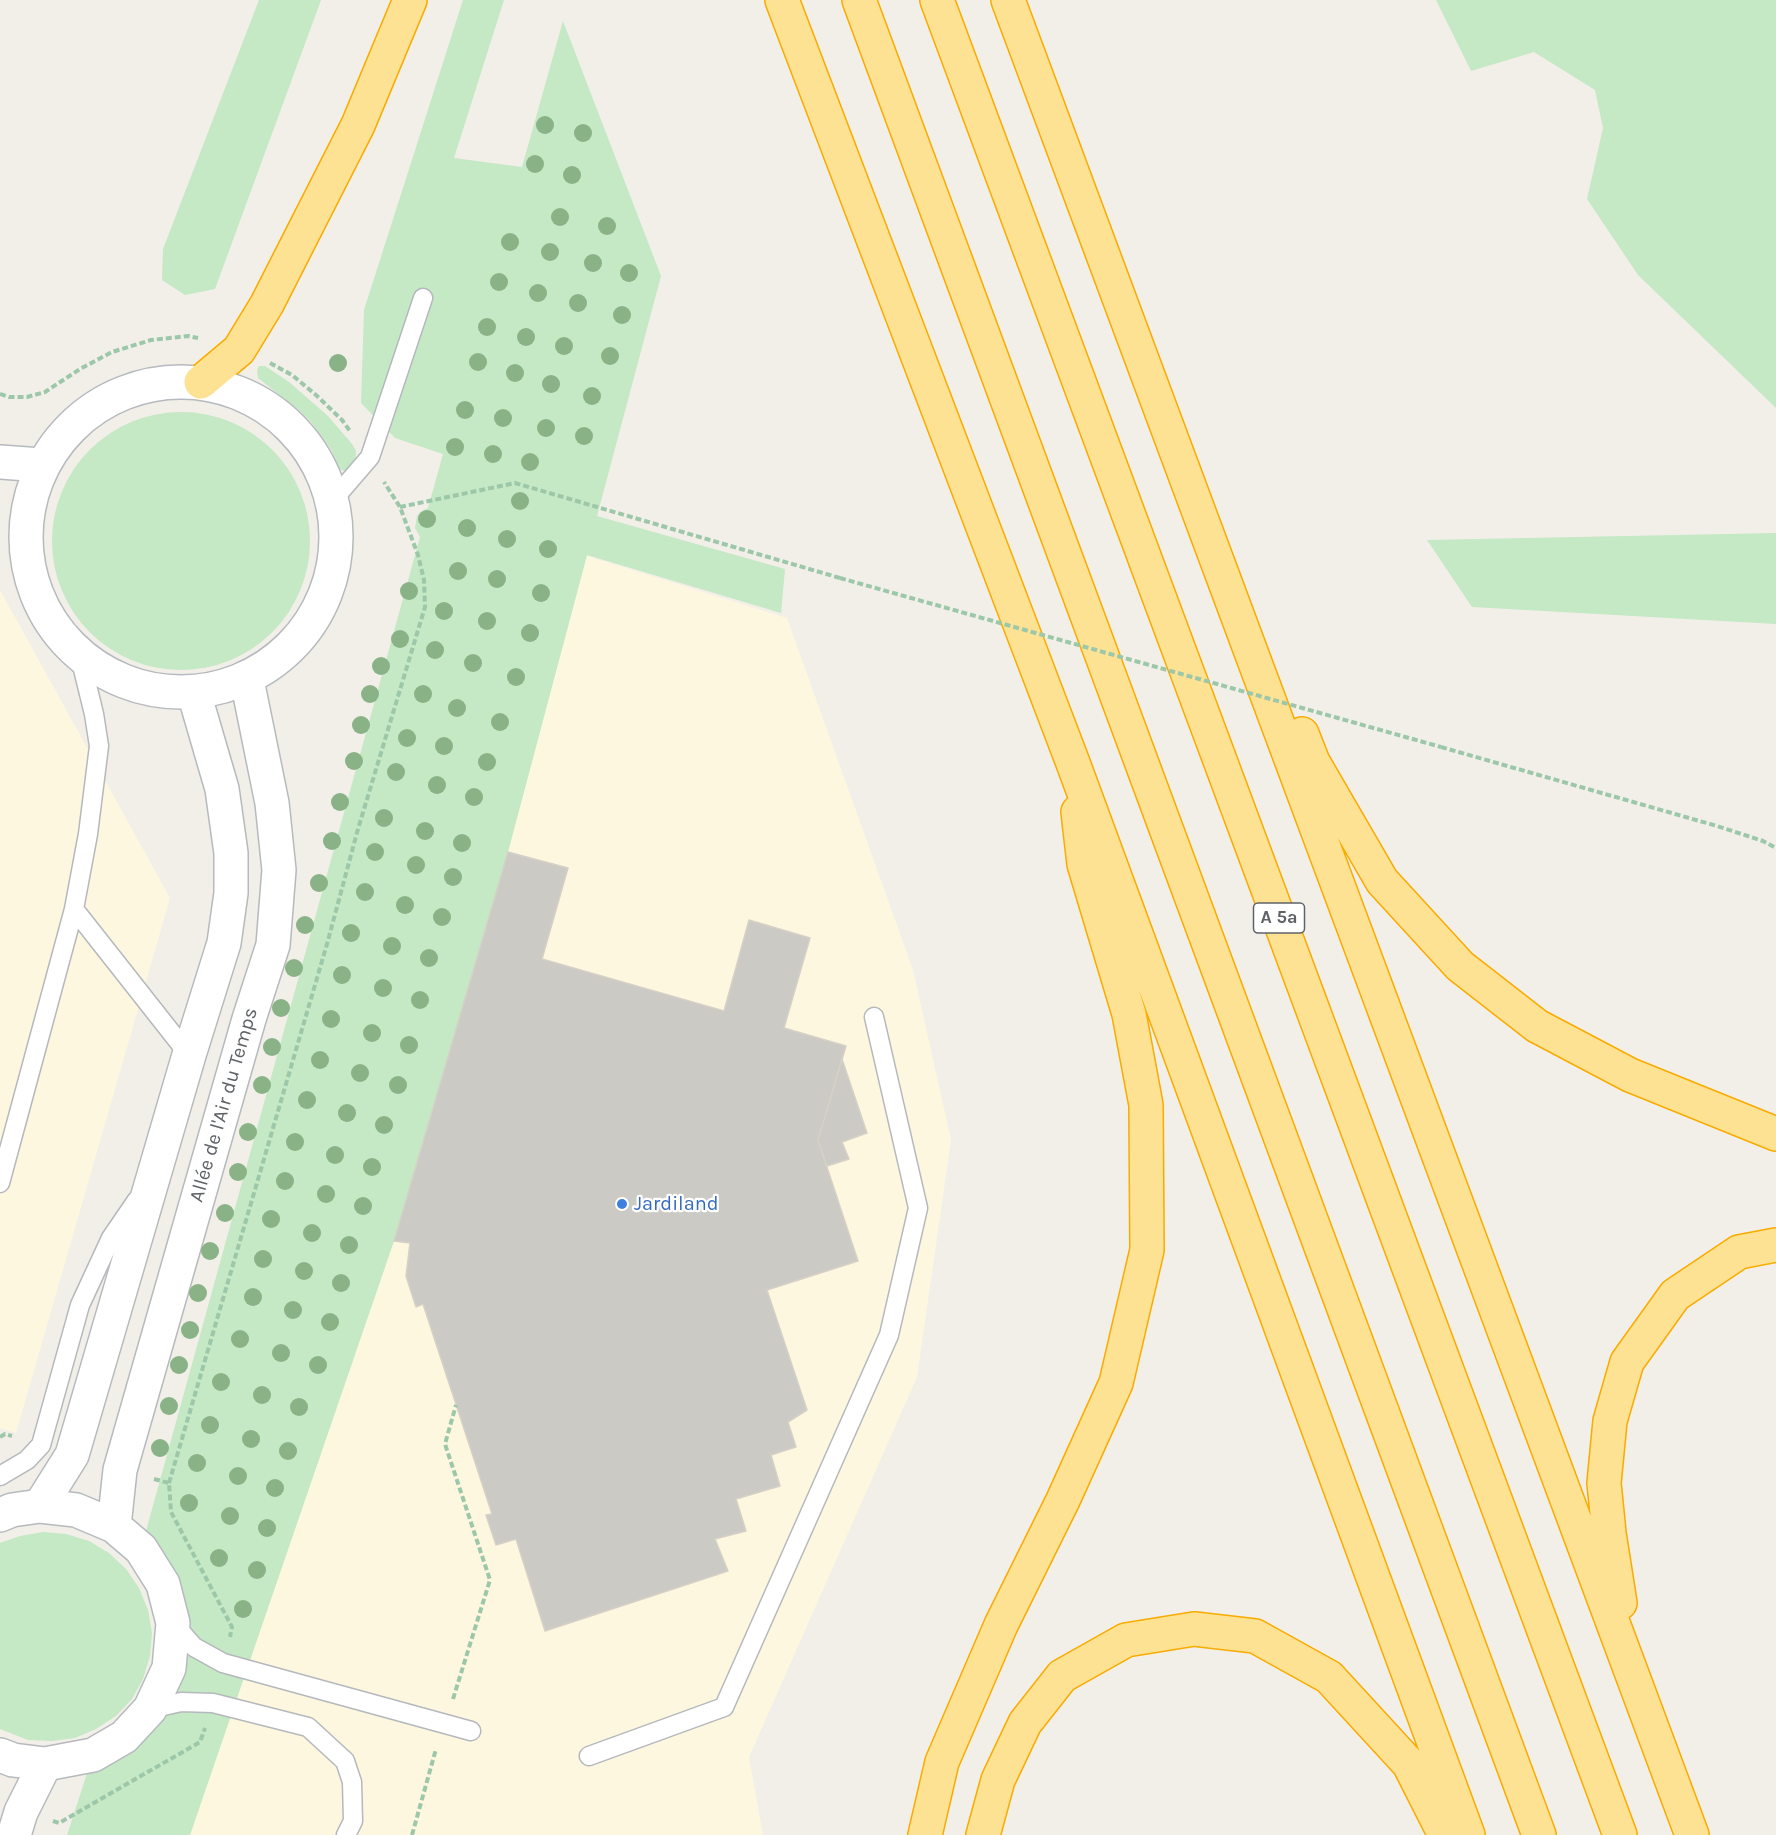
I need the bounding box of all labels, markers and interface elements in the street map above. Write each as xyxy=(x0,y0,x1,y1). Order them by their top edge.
road number: A 5a xyxy=(1254,903,1304,933)
street label: Allée de l'Air du Temps xyxy=(185,1005,263,1205)
place label: Jardiland xyxy=(634,1192,719,1216)
marker: Jardiland xyxy=(615,1197,629,1211)

